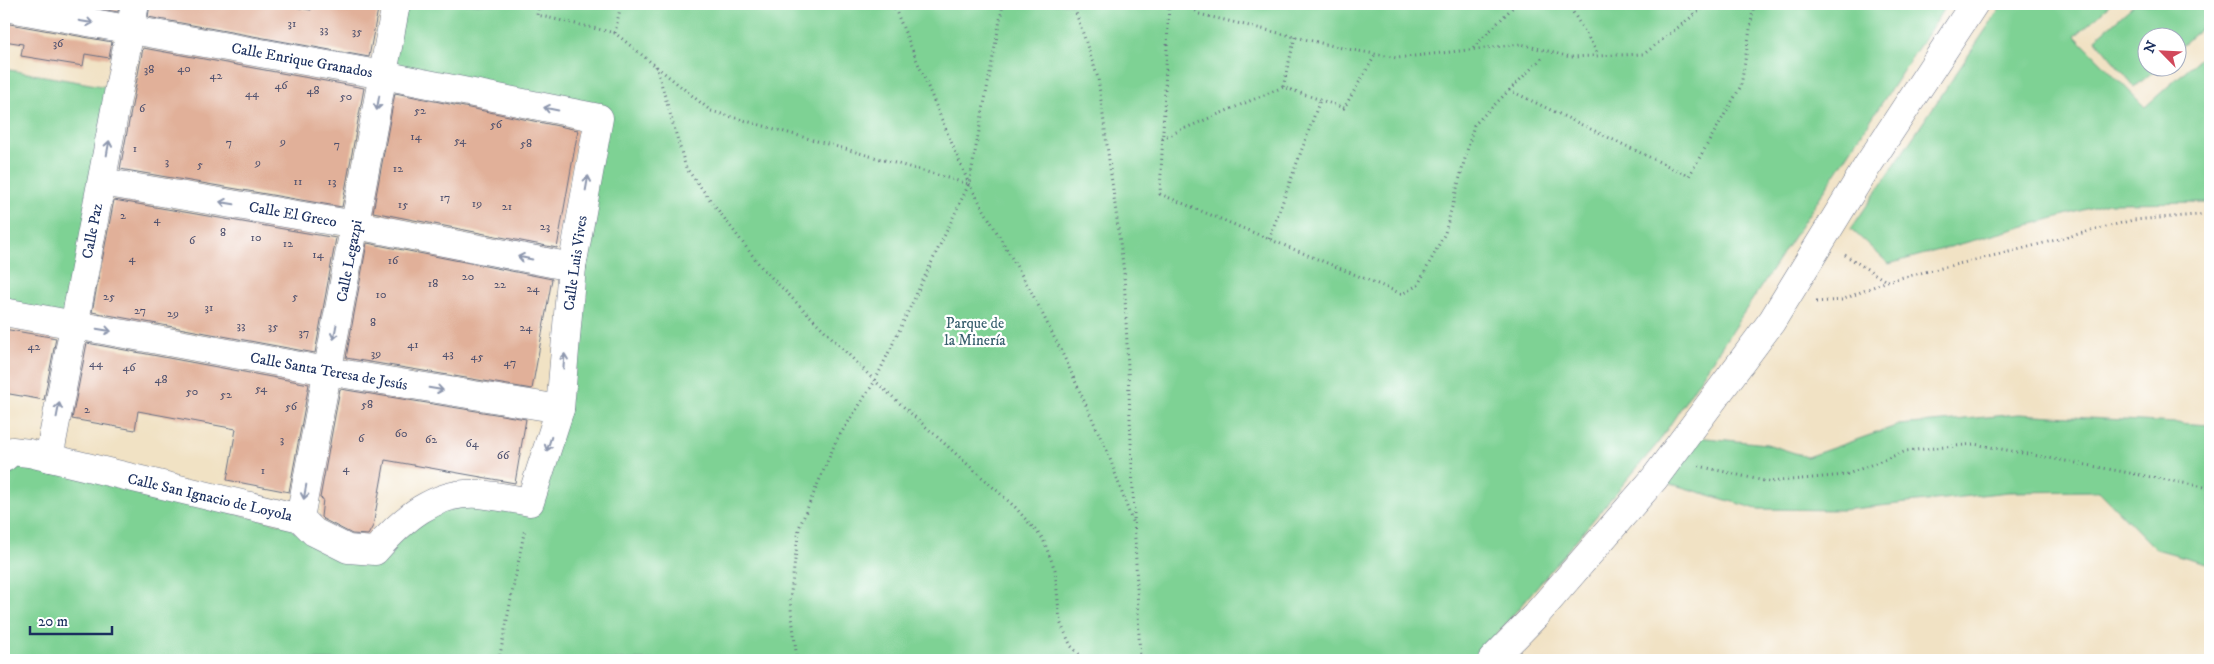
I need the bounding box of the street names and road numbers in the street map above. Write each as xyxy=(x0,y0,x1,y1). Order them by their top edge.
street label: Calle Enrique Granados xyxy=(230,39,374,82)
street label: Calle El Greco xyxy=(247,197,338,232)
street label: Calle Paz xyxy=(78,201,107,261)
street label: Calle Luis Vives xyxy=(559,214,592,312)
street label: Calle Legazpi xyxy=(332,218,367,304)
street label: Calle Santa Teresa de Jesús xyxy=(249,348,409,395)
street label: Calle San Ignacio de Loyola xyxy=(126,469,295,526)

